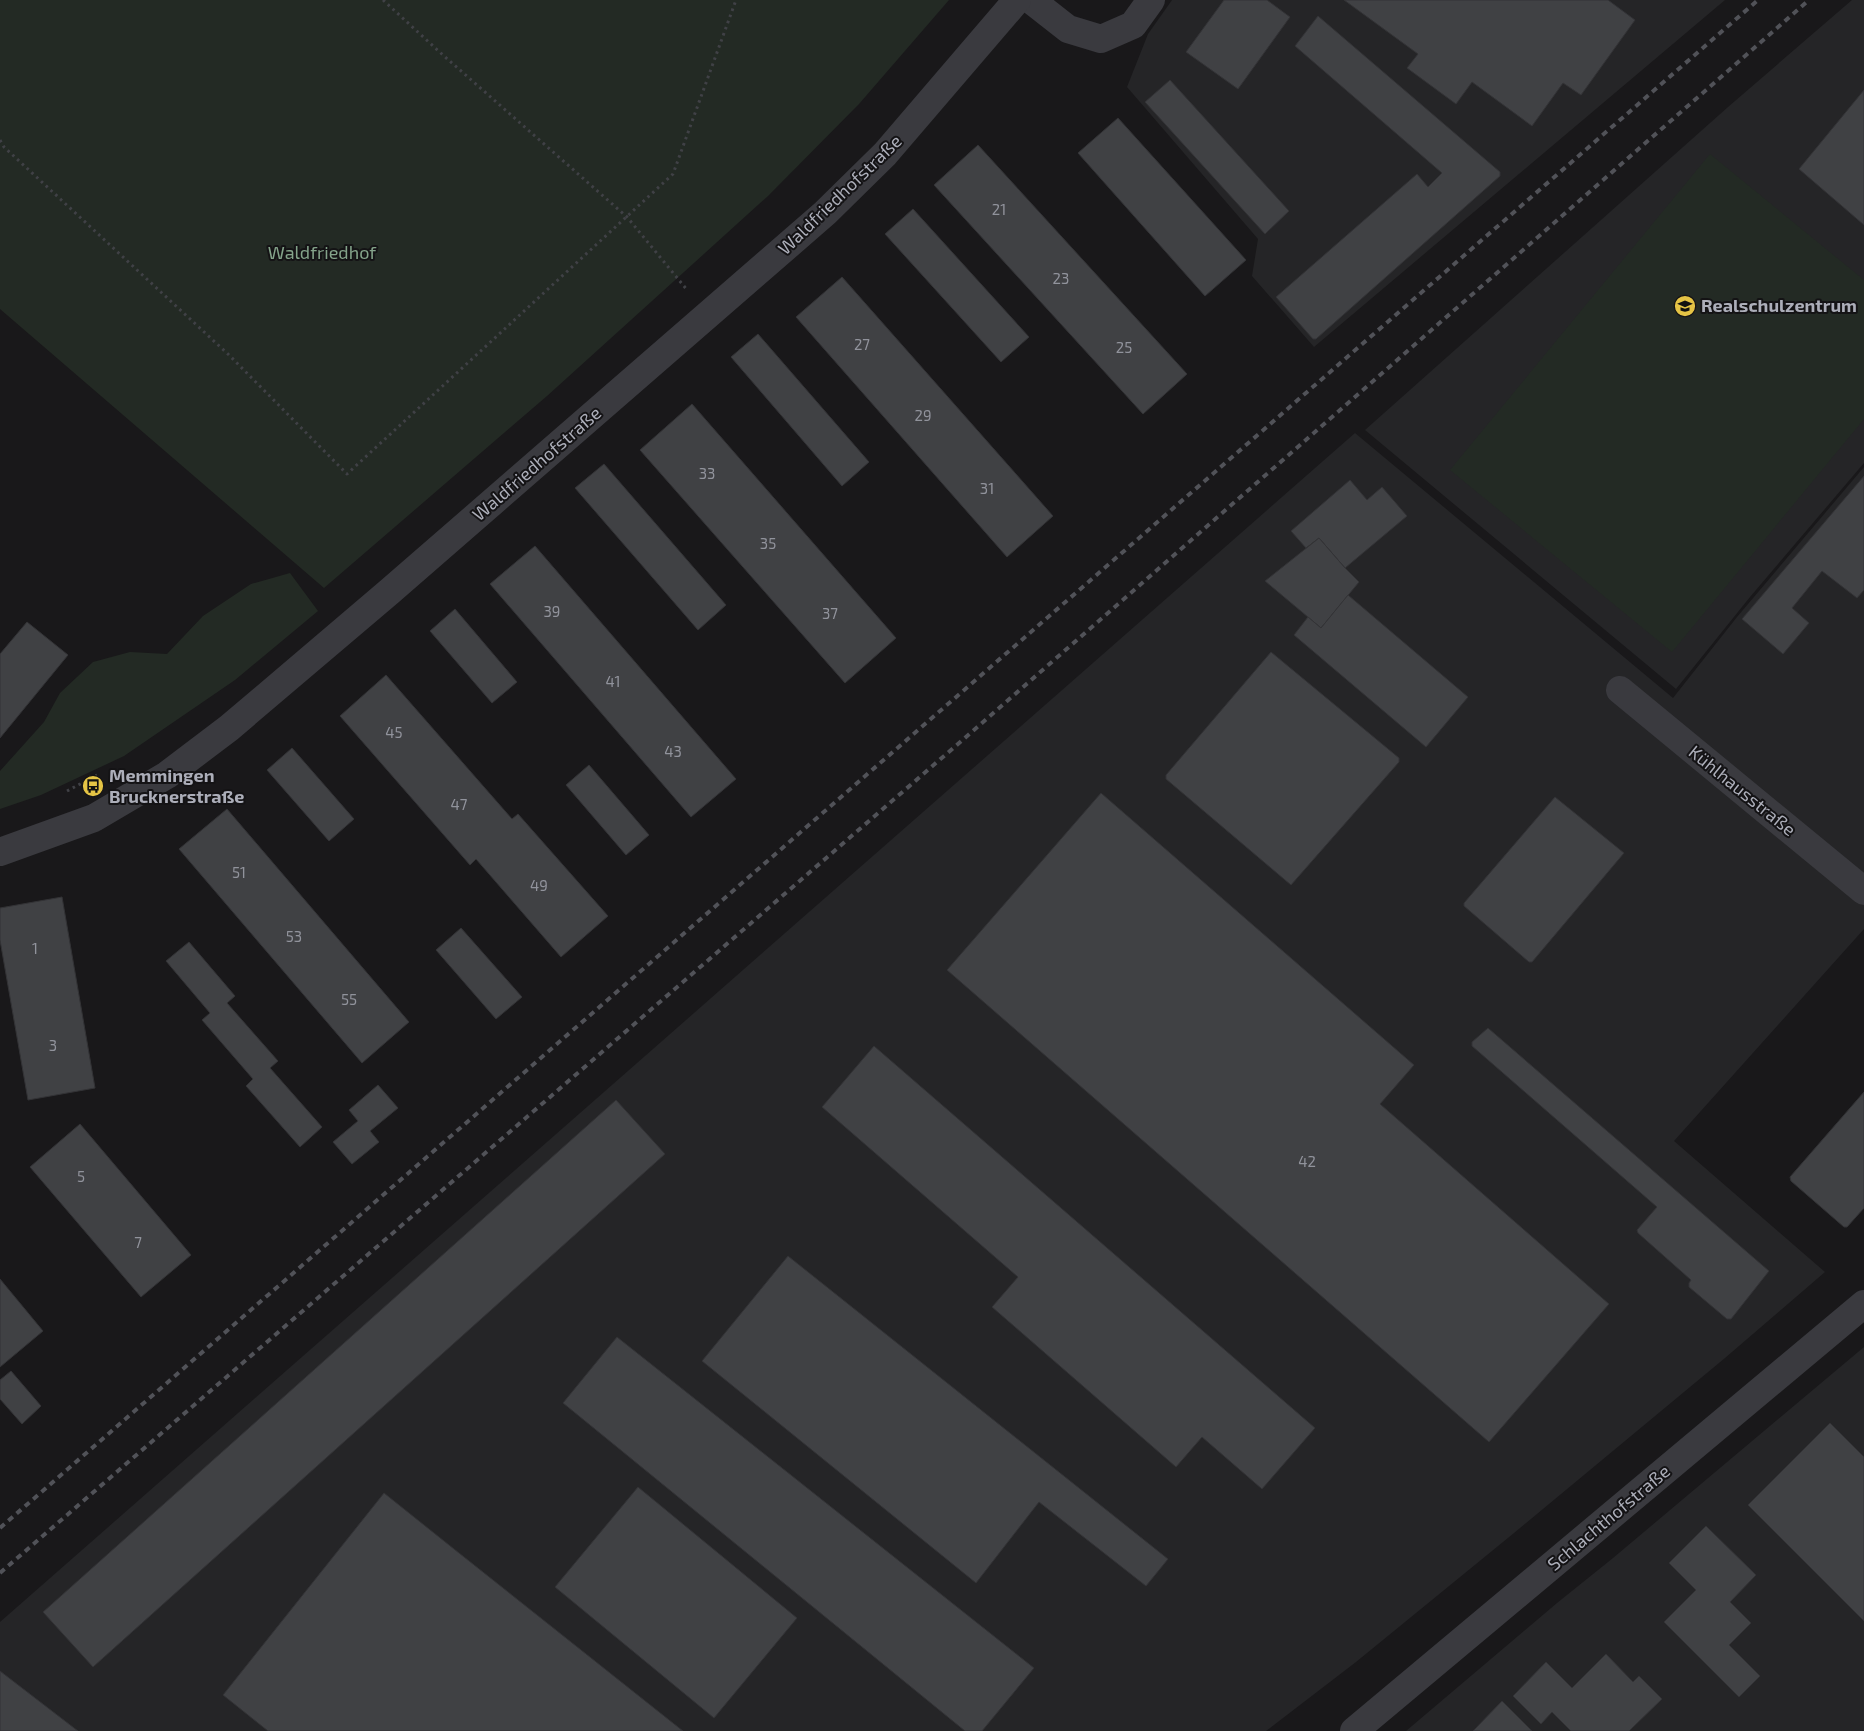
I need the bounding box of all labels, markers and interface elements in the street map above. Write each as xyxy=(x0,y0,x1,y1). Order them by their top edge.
street label: Waldfriedhofstraße xyxy=(773,130,906,259)
house number: 21 xyxy=(992,200,1006,218)
park label: Waldfriedhof xyxy=(268,241,377,263)
house number: 23 xyxy=(1053,269,1069,287)
school or university icon: Realschulzentrum xyxy=(1673,294,1697,318)
place label: Realschulzentrum xyxy=(1701,294,1857,316)
house number: 27 xyxy=(854,335,870,353)
house number: 25 xyxy=(1116,338,1132,356)
street label: Waldfriedhofstraße xyxy=(467,401,605,525)
house number: 29 xyxy=(914,406,932,424)
house number: 33 xyxy=(699,464,715,482)
house number: 31 xyxy=(980,479,994,497)
house number: 35 xyxy=(760,534,776,552)
house number: 39 xyxy=(544,602,560,620)
house number: 37 xyxy=(822,604,838,622)
house number: 41 xyxy=(605,672,621,690)
house number: 45 xyxy=(385,723,403,741)
street label: Kühlhausstraße xyxy=(1685,740,1801,840)
house number: 43 xyxy=(664,742,682,760)
place label: Memmingen Brucknerstraße xyxy=(109,764,244,807)
bus stop icon: Memmingen Brucknerstraße xyxy=(81,774,105,798)
house number: 47 xyxy=(451,795,468,813)
house number: 51 xyxy=(232,863,246,881)
house number: 49 xyxy=(530,876,548,894)
house number: 53 xyxy=(286,927,302,945)
house number: 1 xyxy=(32,939,38,957)
house number: 55 xyxy=(341,990,357,1008)
house number: 3 xyxy=(49,1036,57,1054)
house number: 42 xyxy=(1298,1152,1316,1170)
house number: 5 xyxy=(77,1167,85,1185)
house number: 7 xyxy=(134,1233,142,1251)
street label: Schlachthofstraße xyxy=(1543,1460,1674,1575)

